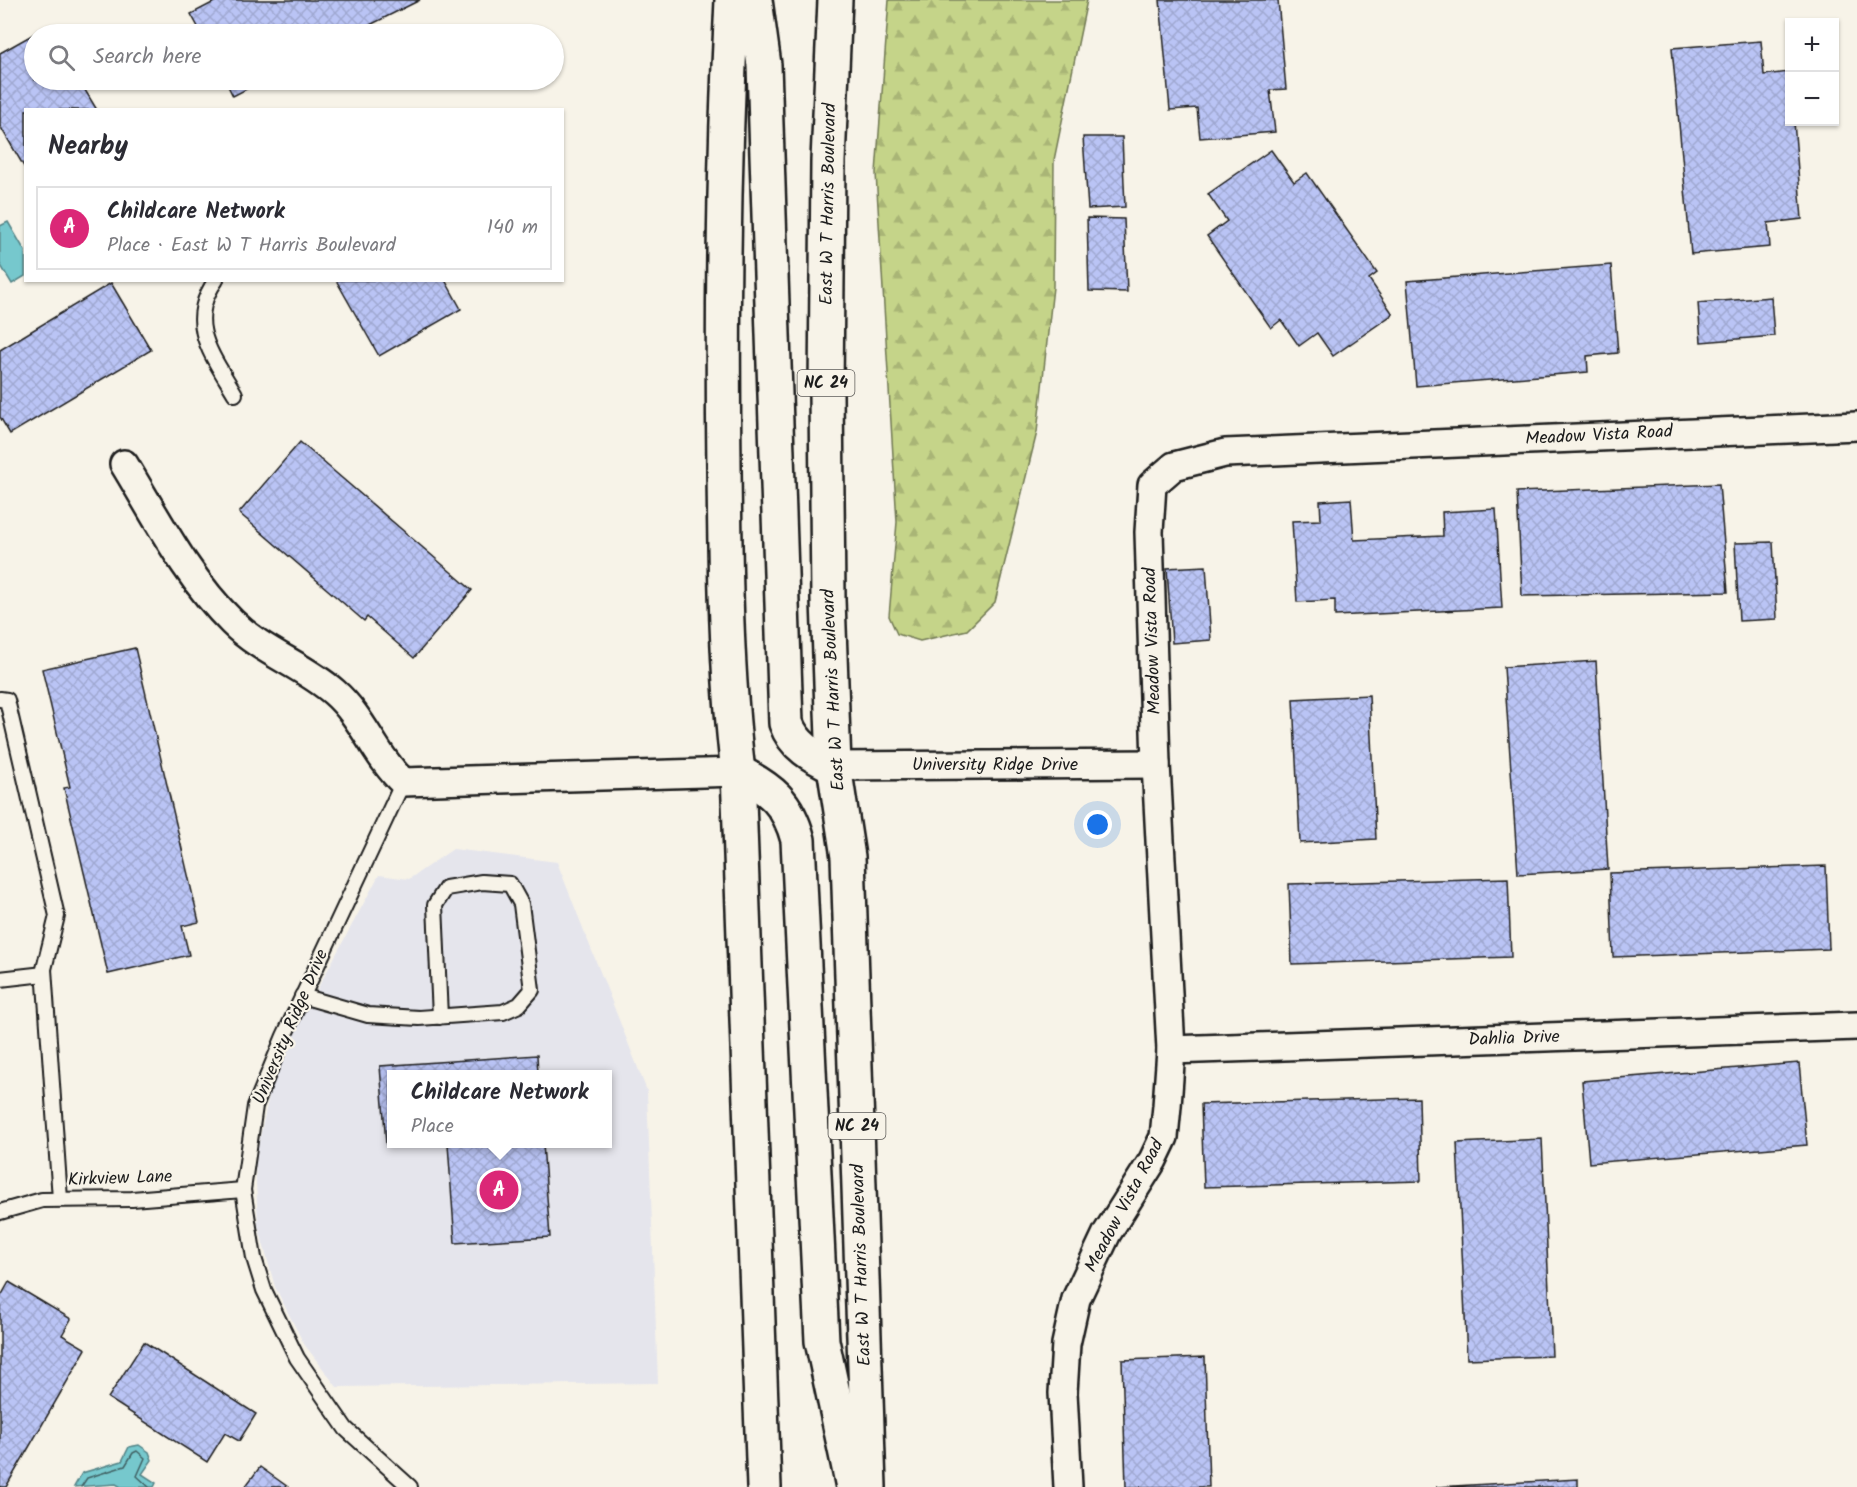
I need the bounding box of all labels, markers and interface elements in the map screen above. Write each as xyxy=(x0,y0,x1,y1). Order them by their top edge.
map controls xyxy=(1785,18,1839,126)
button: + xyxy=(1785,18,1839,72)
search box xyxy=(24,24,564,90)
text: Search here xyxy=(93,40,201,75)
icon: search xyxy=(45,41,78,74)
button: − xyxy=(1785,72,1839,126)
street label: East W T Harris Boulevard xyxy=(813,102,845,305)
text: Nearby xyxy=(48,126,128,168)
text: Childcare Network xyxy=(107,195,285,230)
text: A xyxy=(63,212,76,244)
text: 140 m xyxy=(487,212,538,244)
text: Place · East W T Harris Boulevard xyxy=(107,230,396,262)
road number: NC 24 xyxy=(798,370,854,396)
street label: Meadow Vista Road xyxy=(1525,418,1674,454)
street label: Meadow Vista Road xyxy=(1136,566,1170,715)
street label: East W T Harris Boulevard xyxy=(814,587,854,792)
street label: University Ridge Drive xyxy=(912,751,1078,780)
your location xyxy=(1083,810,1112,839)
street label: University Ridge Drive xyxy=(245,945,337,1109)
street label: Dahlia Drive xyxy=(1468,1023,1560,1055)
popup xyxy=(387,1070,612,1148)
text: Childcare Network xyxy=(411,1076,588,1111)
text: Place xyxy=(411,1111,454,1143)
road number: NC 24 xyxy=(828,1113,886,1139)
street label: Meadow Vista Road xyxy=(1078,1133,1173,1278)
street label: East W T Harris Boulevard xyxy=(844,1162,880,1367)
street label: Kirkview Lane xyxy=(67,1163,173,1195)
pin: A xyxy=(480,1168,518,1212)

